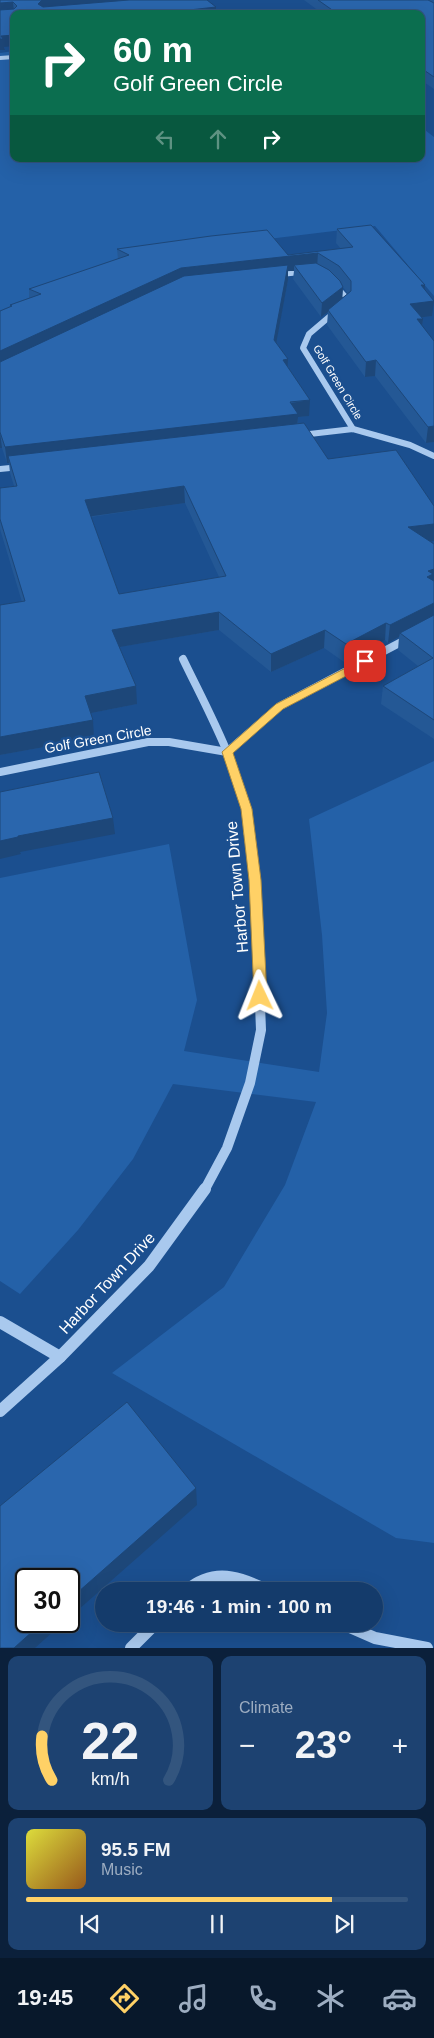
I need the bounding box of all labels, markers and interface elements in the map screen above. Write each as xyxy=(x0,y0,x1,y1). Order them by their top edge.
icon: right xyxy=(30,30,95,95)
text: 60 m xyxy=(113,30,193,69)
text: Golf Green Circle xyxy=(113,71,283,96)
icon: left xyxy=(151,125,179,153)
icon: ahead xyxy=(204,125,232,153)
icon: right xyxy=(257,125,285,153)
street label: Golf Green Circle xyxy=(311,342,365,422)
pin xyxy=(344,640,386,682)
icon: arrive xyxy=(351,647,379,675)
street label: Golf Green Circle xyxy=(43,722,153,756)
street label: Harbor Town Drive xyxy=(223,820,251,954)
position arrow xyxy=(233,969,285,1021)
street label: Harbor Town Drive xyxy=(56,1229,158,1337)
speed limit sign: 30 xyxy=(15,1568,80,1633)
text: 19:46 · 1 min · 100 m xyxy=(146,1596,332,1617)
text: Climate xyxy=(239,1699,293,1716)
text: 22 xyxy=(82,1712,139,1770)
text: 23° xyxy=(295,1724,352,1766)
text: − xyxy=(239,1730,255,1761)
text: + xyxy=(392,1730,408,1761)
text: km/h xyxy=(91,1769,130,1789)
text: 95.5 FM xyxy=(101,1839,171,1860)
text: Music xyxy=(101,1861,143,1878)
icon: previous xyxy=(76,1910,104,1938)
icon: pause xyxy=(203,1910,231,1938)
icon: next xyxy=(330,1910,358,1938)
icon: directions xyxy=(107,1981,142,2016)
icon: music xyxy=(176,1981,211,2016)
icon: phone xyxy=(245,1981,280,2016)
icon: climate xyxy=(313,1981,348,2016)
icon: car xyxy=(382,1981,417,2016)
text: 19:45 xyxy=(17,1985,73,2010)

